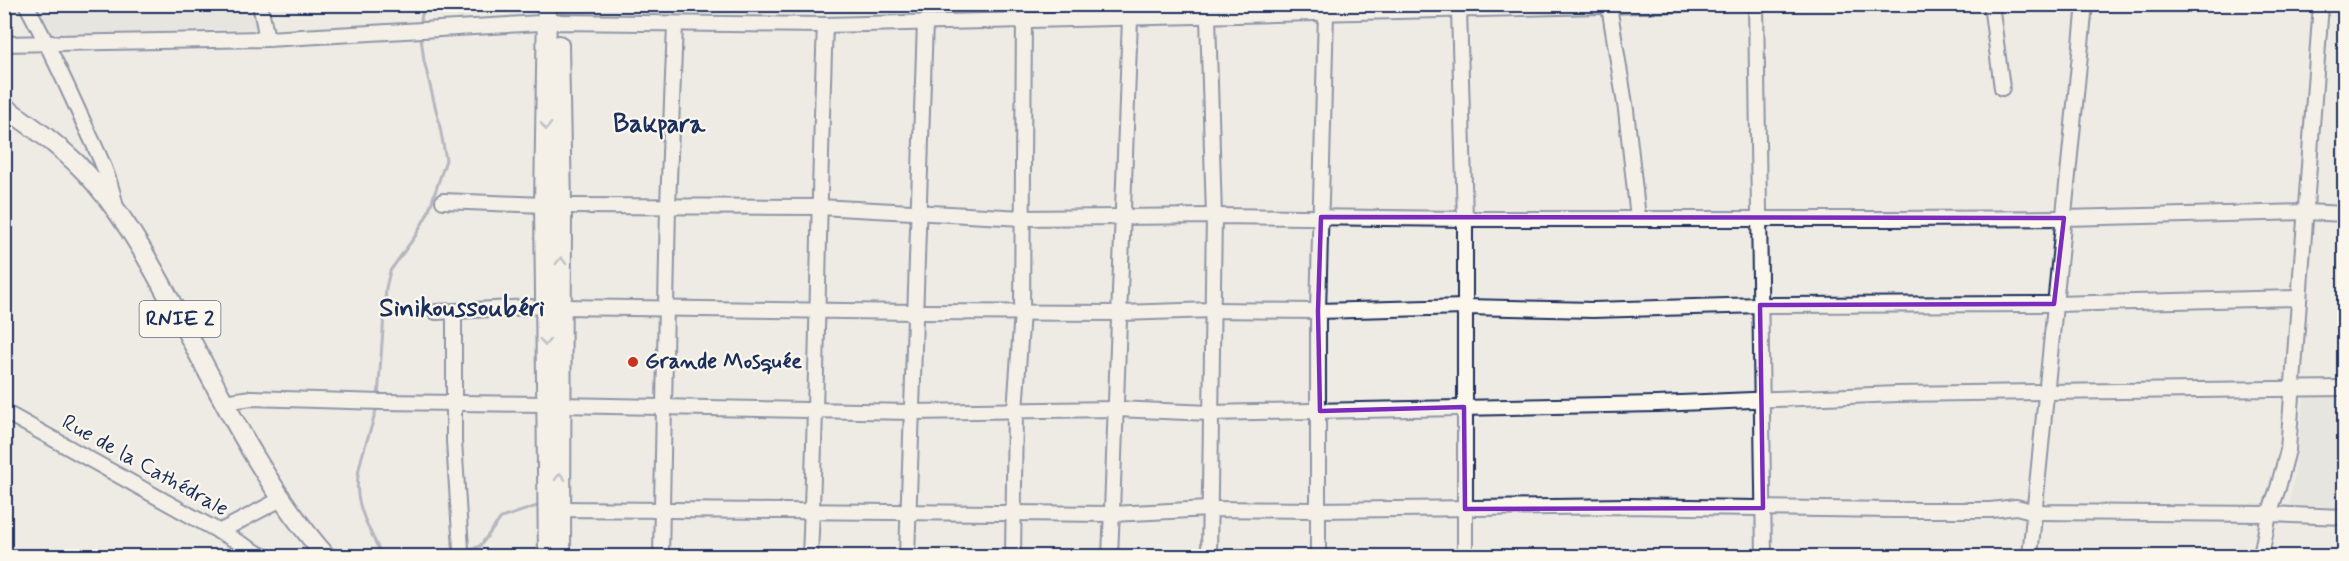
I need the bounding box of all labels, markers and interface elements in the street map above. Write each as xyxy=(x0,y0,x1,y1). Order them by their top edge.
district label: Bakpara xyxy=(613,108,707,142)
one-way arrow xyxy=(540,121,552,130)
one-way arrow xyxy=(555,257,568,266)
district label: Sinikoussoubéri xyxy=(379,292,545,326)
road number: RNIE 2 xyxy=(140,301,220,337)
one-way arrow xyxy=(539,337,551,346)
place label: Grande Mosquée xyxy=(645,348,802,376)
marker: Grande Mosquée xyxy=(626,355,640,369)
street label: Rue de la Cathédrale xyxy=(57,409,233,523)
one-way arrow xyxy=(554,473,566,482)

